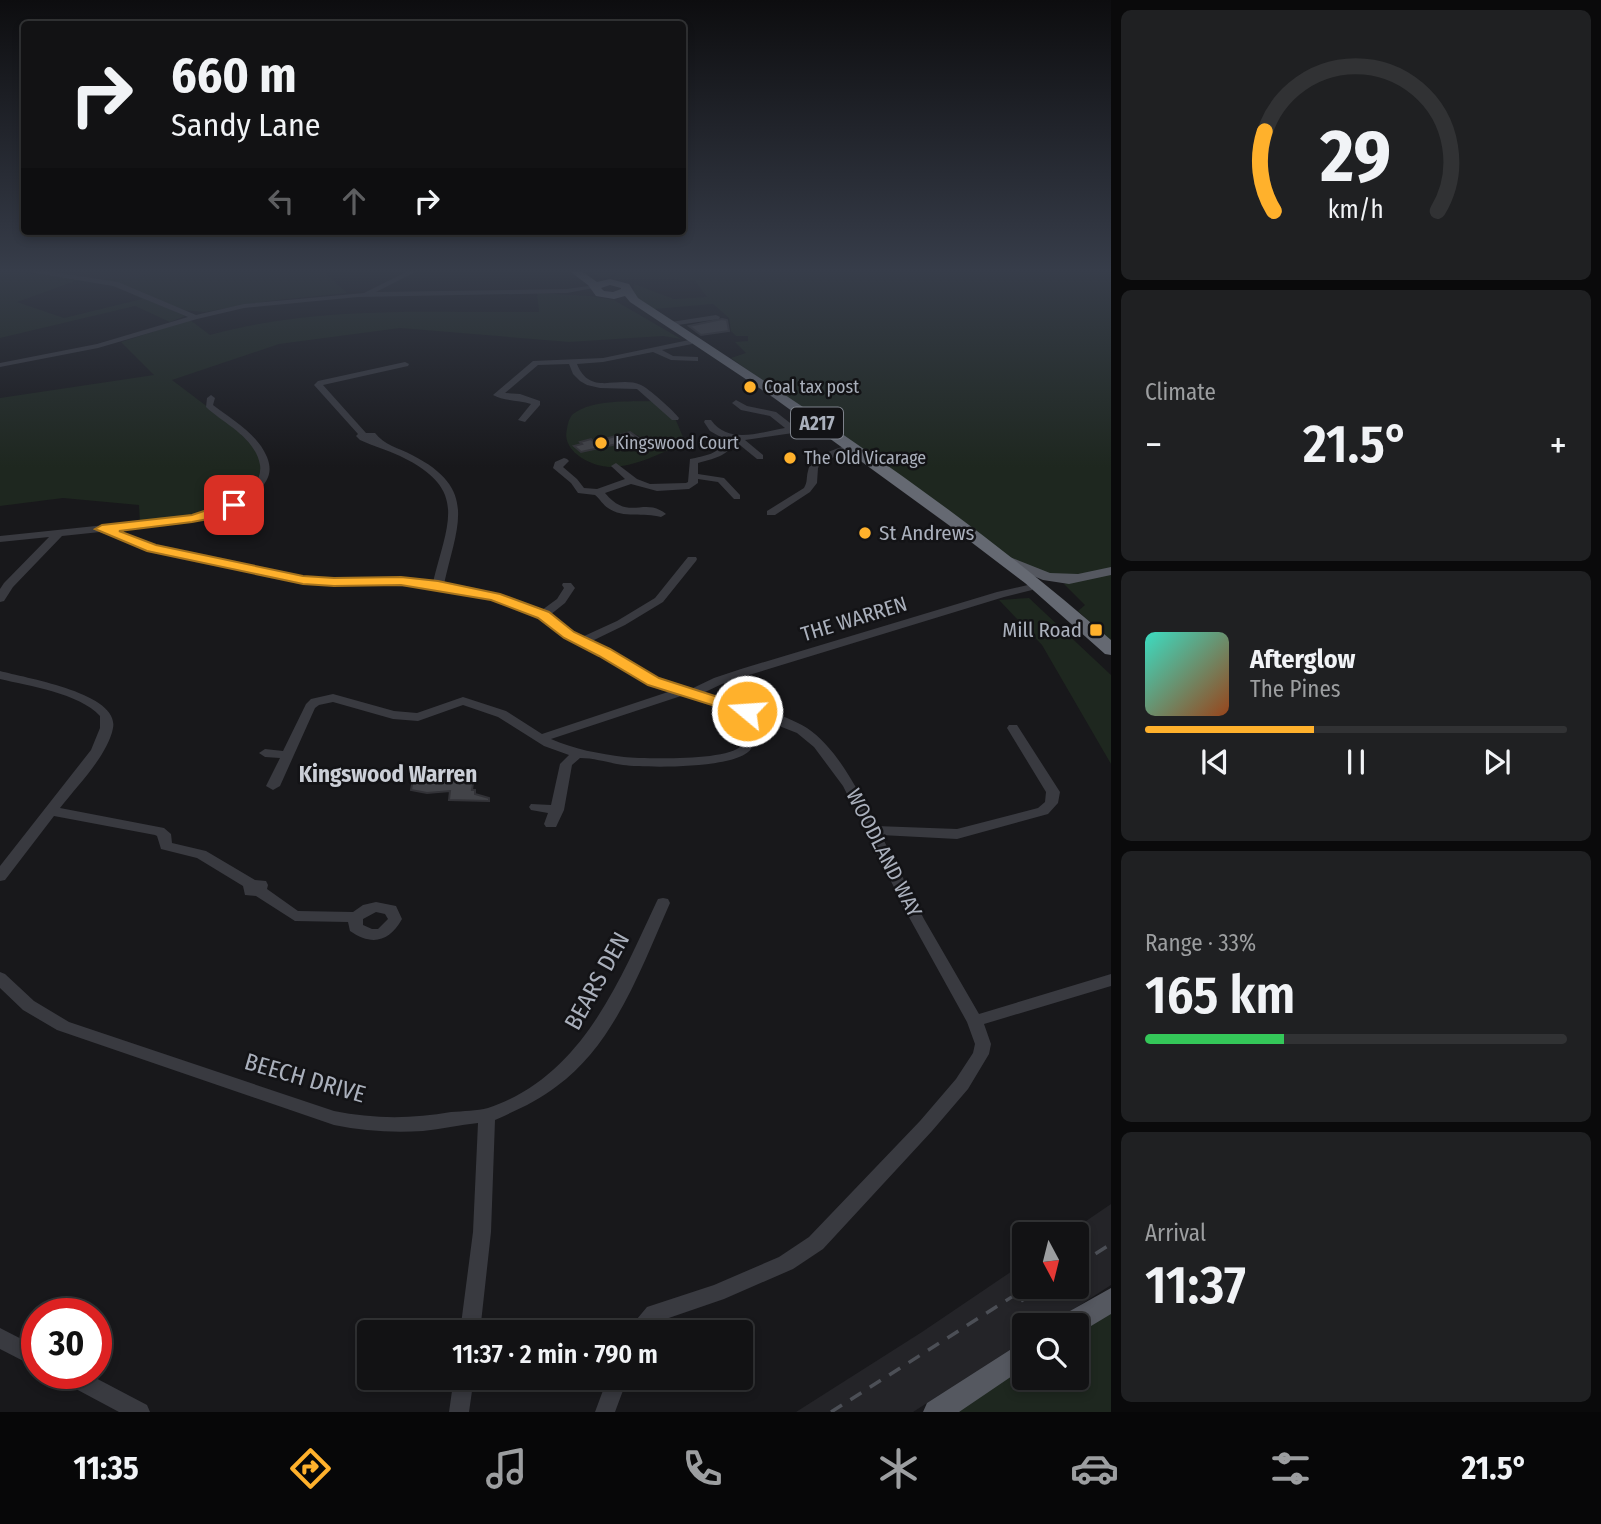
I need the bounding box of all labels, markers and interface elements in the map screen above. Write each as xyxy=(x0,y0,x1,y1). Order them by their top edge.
text: 660 m xyxy=(171,46,297,105)
icon: right xyxy=(56,49,147,140)
text: Sandy Lane xyxy=(171,106,321,144)
text: 29 xyxy=(1320,114,1391,201)
icon: left xyxy=(262,182,300,220)
icon: ahead xyxy=(335,182,373,220)
icon: right xyxy=(408,182,446,220)
text: km/h xyxy=(1328,195,1384,225)
place label: Coal tax post xyxy=(764,376,859,398)
text: Climate xyxy=(1145,378,1216,406)
marker: Coal tax post xyxy=(742,379,758,395)
road number: A217 xyxy=(791,408,843,438)
text: 21.5° xyxy=(1303,413,1409,476)
text: − xyxy=(1145,422,1162,468)
text: + xyxy=(1550,422,1567,468)
place label: Kingswood Court xyxy=(615,432,739,454)
marker: Kingswood Court xyxy=(593,435,609,451)
place label: The Old Vicarage xyxy=(804,447,926,469)
marker: The Old Vicarage xyxy=(782,450,798,466)
pin xyxy=(204,475,264,535)
icon: arrive xyxy=(215,486,253,524)
place label: St Andrews xyxy=(879,520,974,546)
marker: St Andrews xyxy=(857,525,873,541)
street label: THE WARREN xyxy=(798,591,910,647)
place label: Mill Road xyxy=(1002,617,1082,643)
marker: Mill Road xyxy=(1088,622,1104,638)
text: Afterglow xyxy=(1250,644,1355,675)
position arrow xyxy=(710,674,784,748)
text: The Pines xyxy=(1250,675,1341,703)
icon: previous xyxy=(1196,743,1234,781)
icon: pause xyxy=(1337,743,1375,781)
icon: next xyxy=(1478,743,1516,781)
district label: Kingswood Warren xyxy=(299,760,477,788)
street label: WOODLAND WAY xyxy=(840,784,928,922)
street label: BEARS DEN xyxy=(559,927,635,1035)
text: Range · 33% xyxy=(1145,929,1256,957)
text: 165 km xyxy=(1145,964,1295,1027)
street label: BEECH DRIVE xyxy=(241,1047,369,1109)
text: Arrival xyxy=(1145,1219,1206,1247)
north arrow xyxy=(1012,1222,1088,1298)
map controls xyxy=(1012,1222,1089,1390)
text: 11:37 xyxy=(1145,1254,1246,1317)
speed limit sign: 30 xyxy=(21,1298,112,1389)
button: search xyxy=(1012,1313,1089,1390)
text: 11:37 · 2 min · 790 m xyxy=(452,1339,658,1370)
icon: directions xyxy=(286,1444,335,1493)
icon: music xyxy=(482,1444,531,1493)
icon: phone xyxy=(678,1444,727,1493)
icon: climate xyxy=(874,1444,923,1493)
icon: car xyxy=(1070,1444,1119,1493)
icon: filters xyxy=(1266,1444,1315,1493)
text: 11:35 xyxy=(73,1449,139,1487)
text: 21.5° xyxy=(1462,1449,1527,1487)

